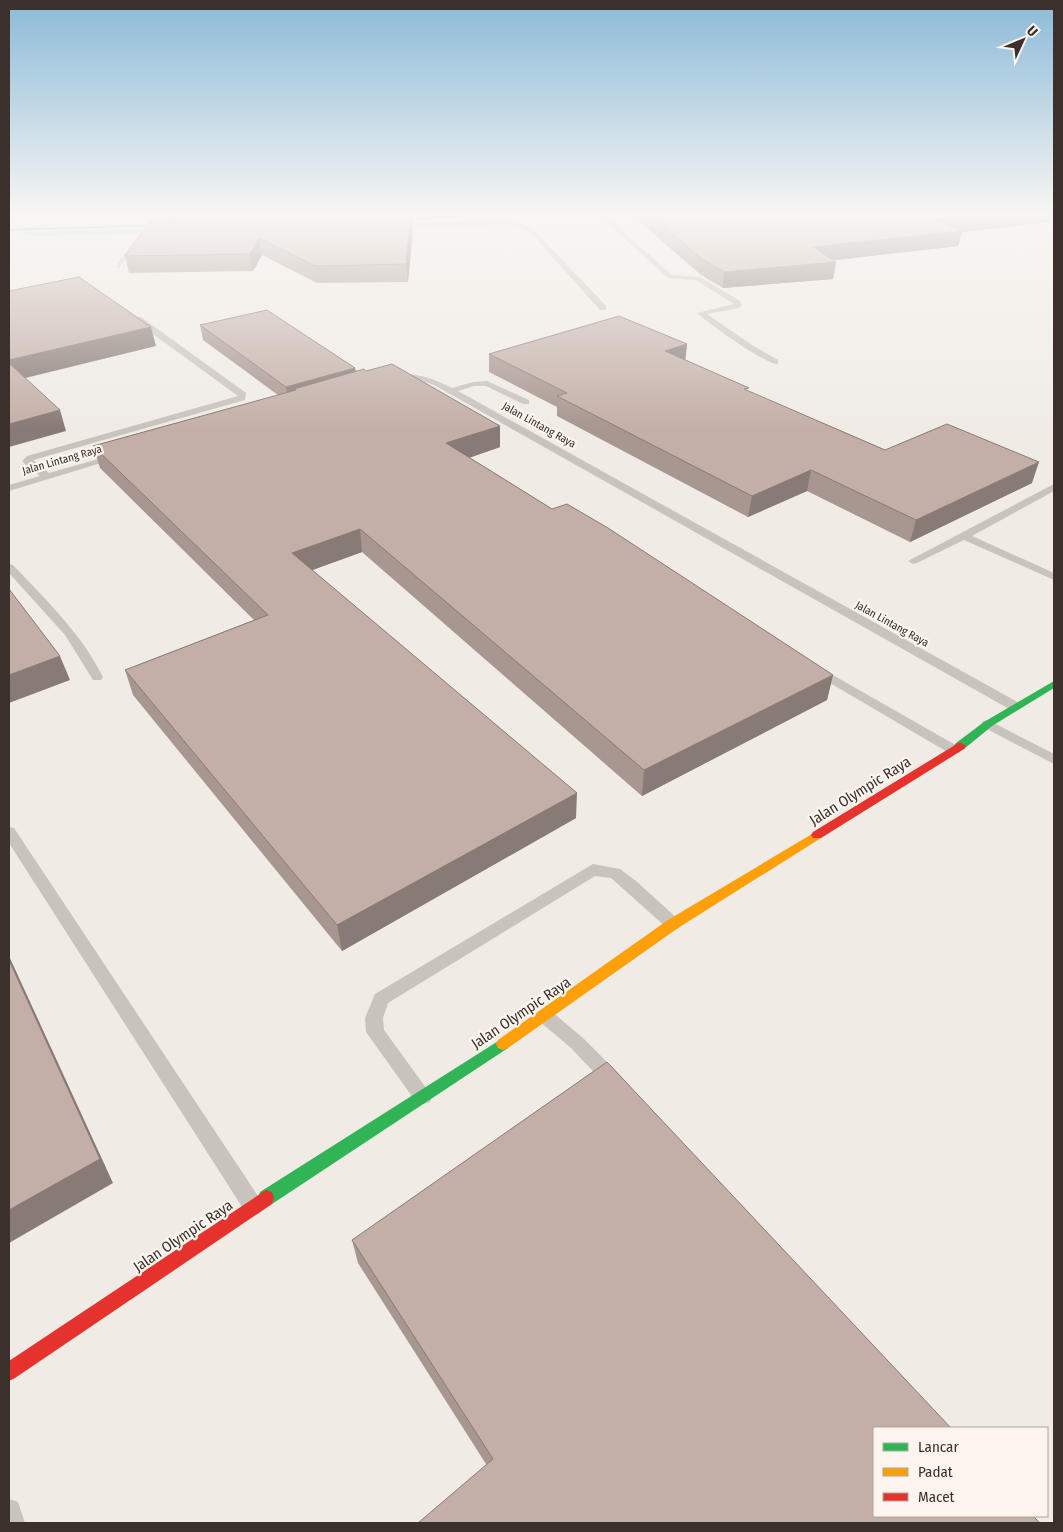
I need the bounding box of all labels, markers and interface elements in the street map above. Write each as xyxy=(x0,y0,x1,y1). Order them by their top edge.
north arrow xyxy=(998,15,1048,65)
text: U xyxy=(1023,22,1041,40)
street label: Jalan Lintang Raya xyxy=(500,399,578,451)
street label: Jalan Lintang Raya xyxy=(21,442,103,478)
street label: Jalan Lintang Raya xyxy=(853,598,931,650)
street label: Jalan Olympic Raya xyxy=(806,753,914,829)
street label: Jalan Olympic Raya xyxy=(468,973,574,1053)
street label: Jalan Olympic Raya xyxy=(130,1196,236,1276)
legend xyxy=(873,1427,1048,1517)
text: Lancar xyxy=(918,1438,959,1456)
text: Padat xyxy=(918,1463,953,1481)
text: Macet xyxy=(918,1488,955,1506)

